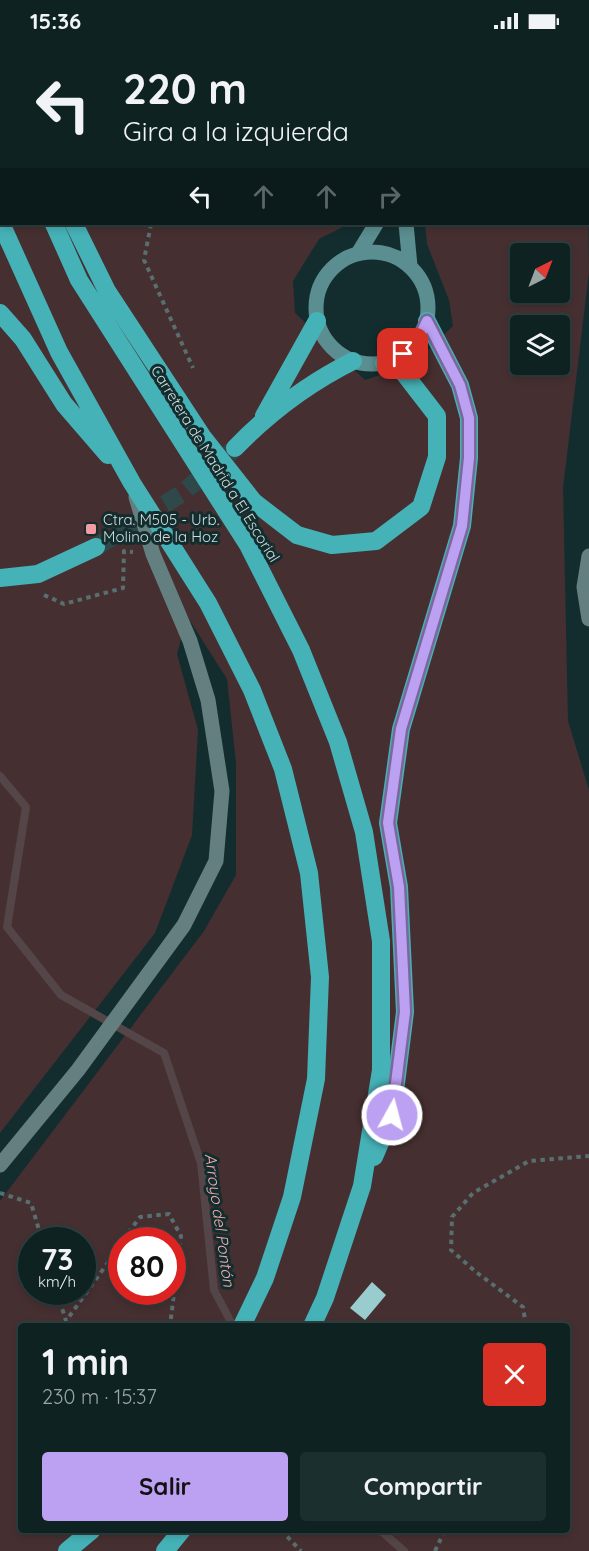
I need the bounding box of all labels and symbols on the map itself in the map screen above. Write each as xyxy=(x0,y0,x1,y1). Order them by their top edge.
north arrow xyxy=(510,243,570,303)
pin xyxy=(377,328,428,379)
street label: Carretera de Madrid a El Escorial xyxy=(147,362,284,566)
place label: Ctra. M505 - Urb. Molino de la Hoz xyxy=(103,510,219,546)
marker: Ctra. M505 - Urb. Molino de la Hoz xyxy=(84,522,98,536)
position arrow xyxy=(360,1083,424,1147)
water label: Arroyo del Pontón xyxy=(201,1152,239,1289)
speed limit sign: 80 xyxy=(108,1227,186,1305)

